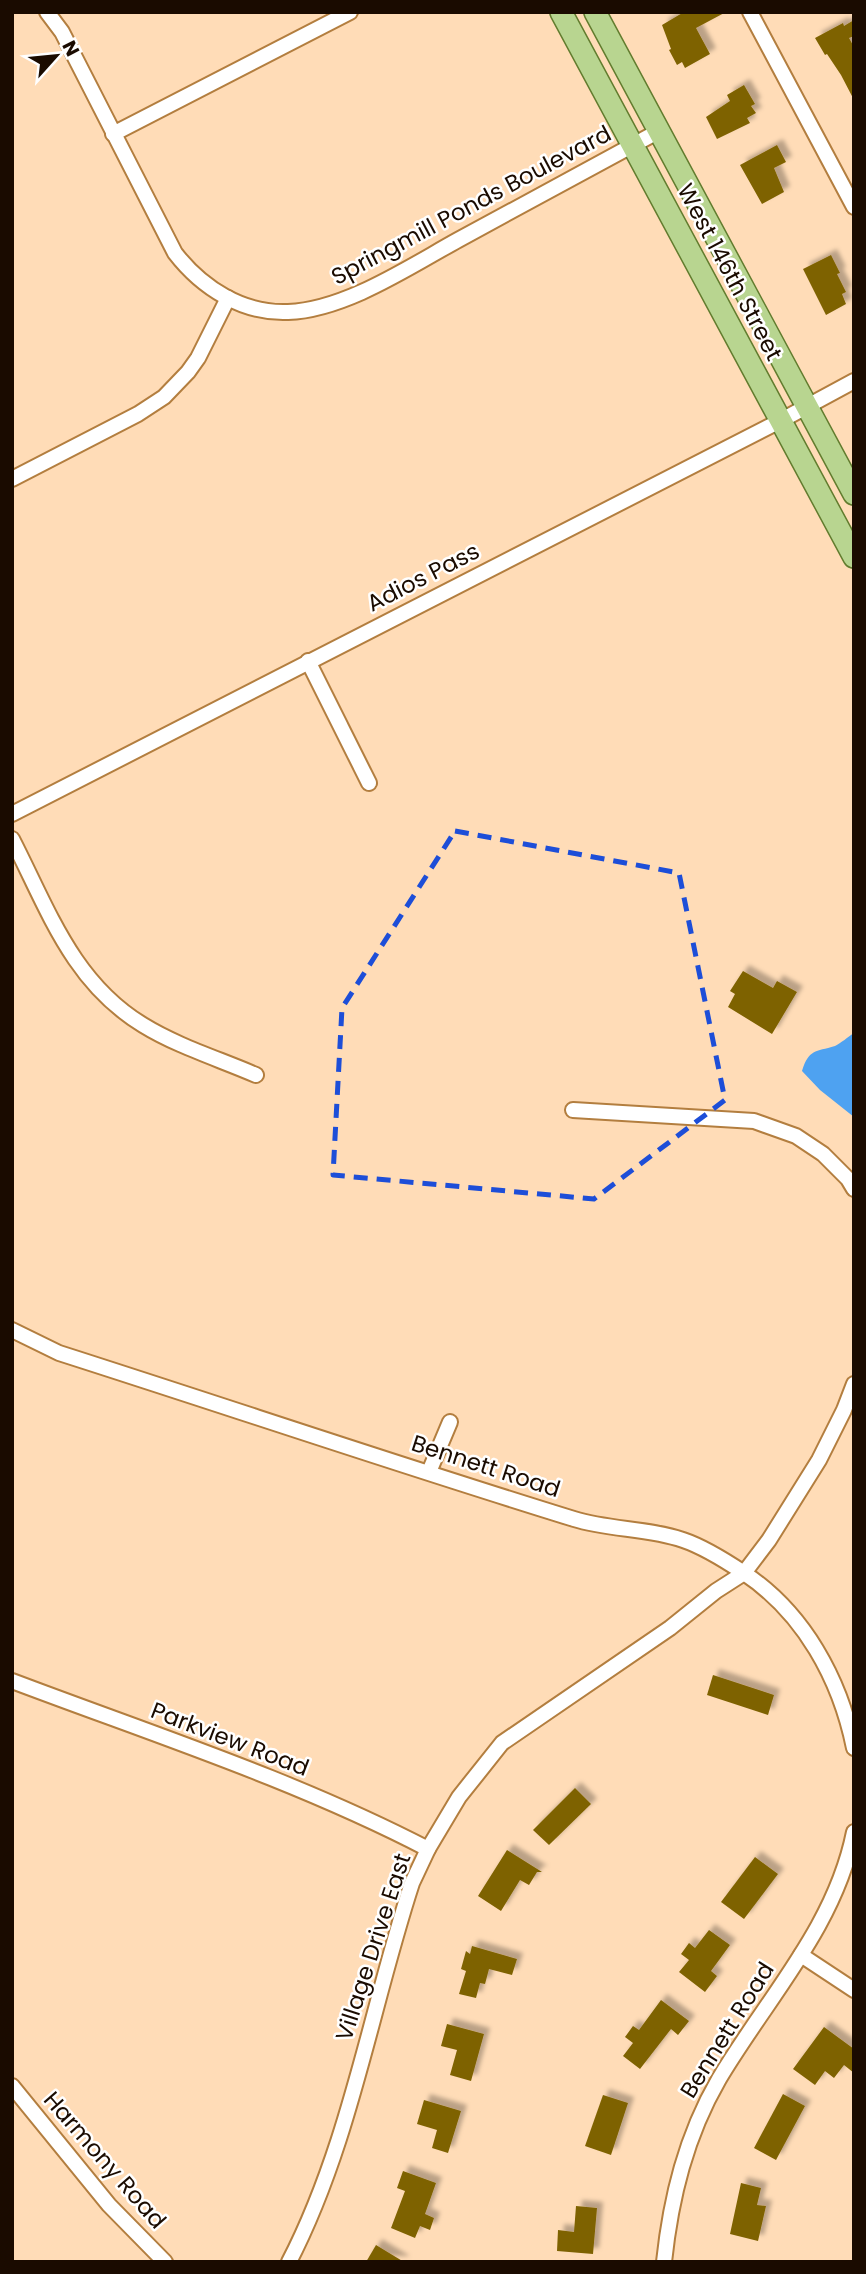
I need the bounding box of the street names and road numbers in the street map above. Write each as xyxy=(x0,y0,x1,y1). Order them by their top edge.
street label: Springmill Ponds Boulevard xyxy=(325,117,617,293)
street label: West 146th Street xyxy=(670,178,790,366)
street label: Adios Pass xyxy=(361,535,485,619)
street label: Bennett Road xyxy=(407,1427,565,1505)
street label: Parkview Road xyxy=(146,1694,314,1784)
street label: Village Drive East xyxy=(328,1849,418,2045)
street label: Bennett Road xyxy=(672,1956,782,2104)
street label: Harmony Road xyxy=(36,2085,174,2235)

